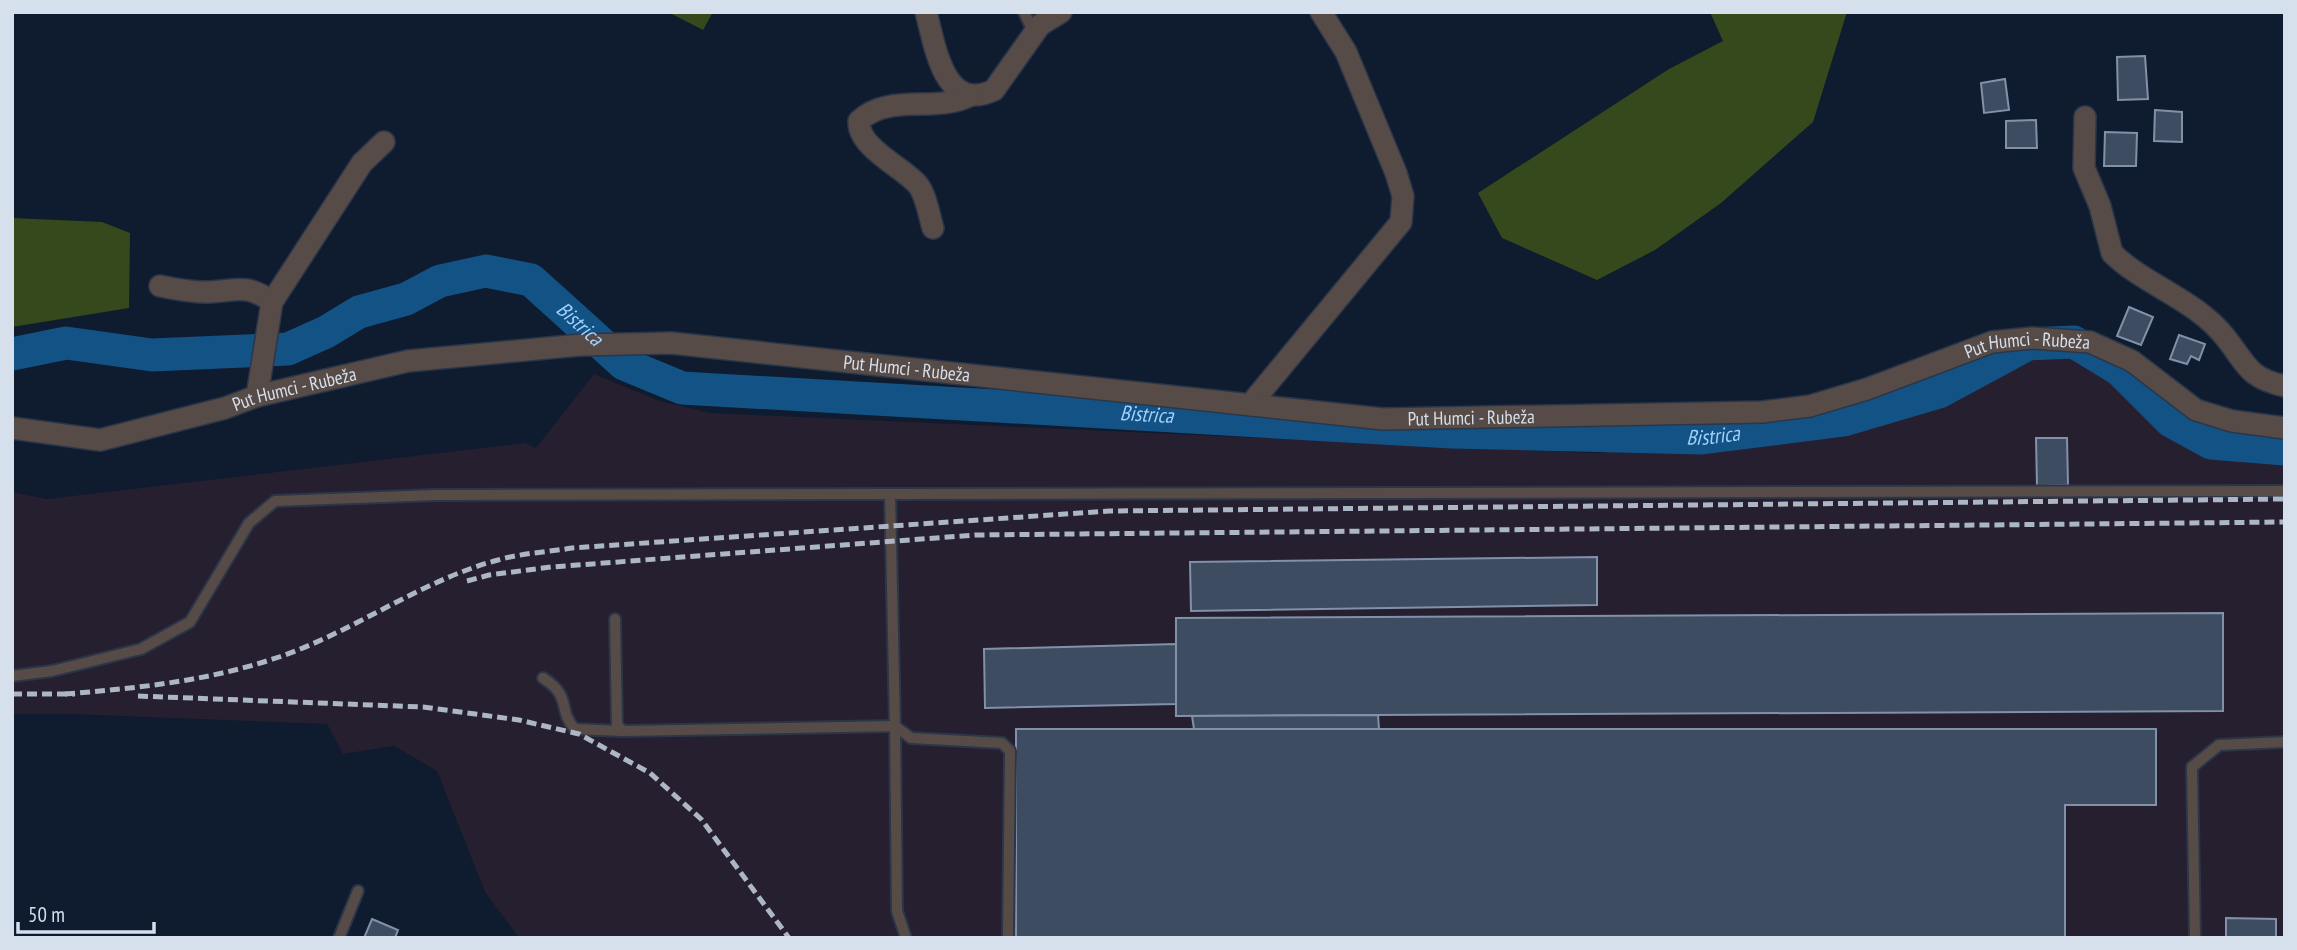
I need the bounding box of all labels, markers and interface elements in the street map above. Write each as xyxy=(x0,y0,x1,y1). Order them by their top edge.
water label: Bistrica xyxy=(551,296,610,353)
street label: Put Humci - Rubeža xyxy=(1961,326,2091,363)
street label: Put Humci - Rubeža xyxy=(842,349,971,387)
street label: Put Humci - Rubeža xyxy=(229,361,359,416)
water label: Bistrica xyxy=(1119,399,1176,429)
street label: Put Humci - Rubeža xyxy=(1407,404,1535,431)
water label: Bistrica xyxy=(1686,419,1743,451)
scale bar xyxy=(18,890,154,934)
text: 50 m xyxy=(28,901,65,928)

